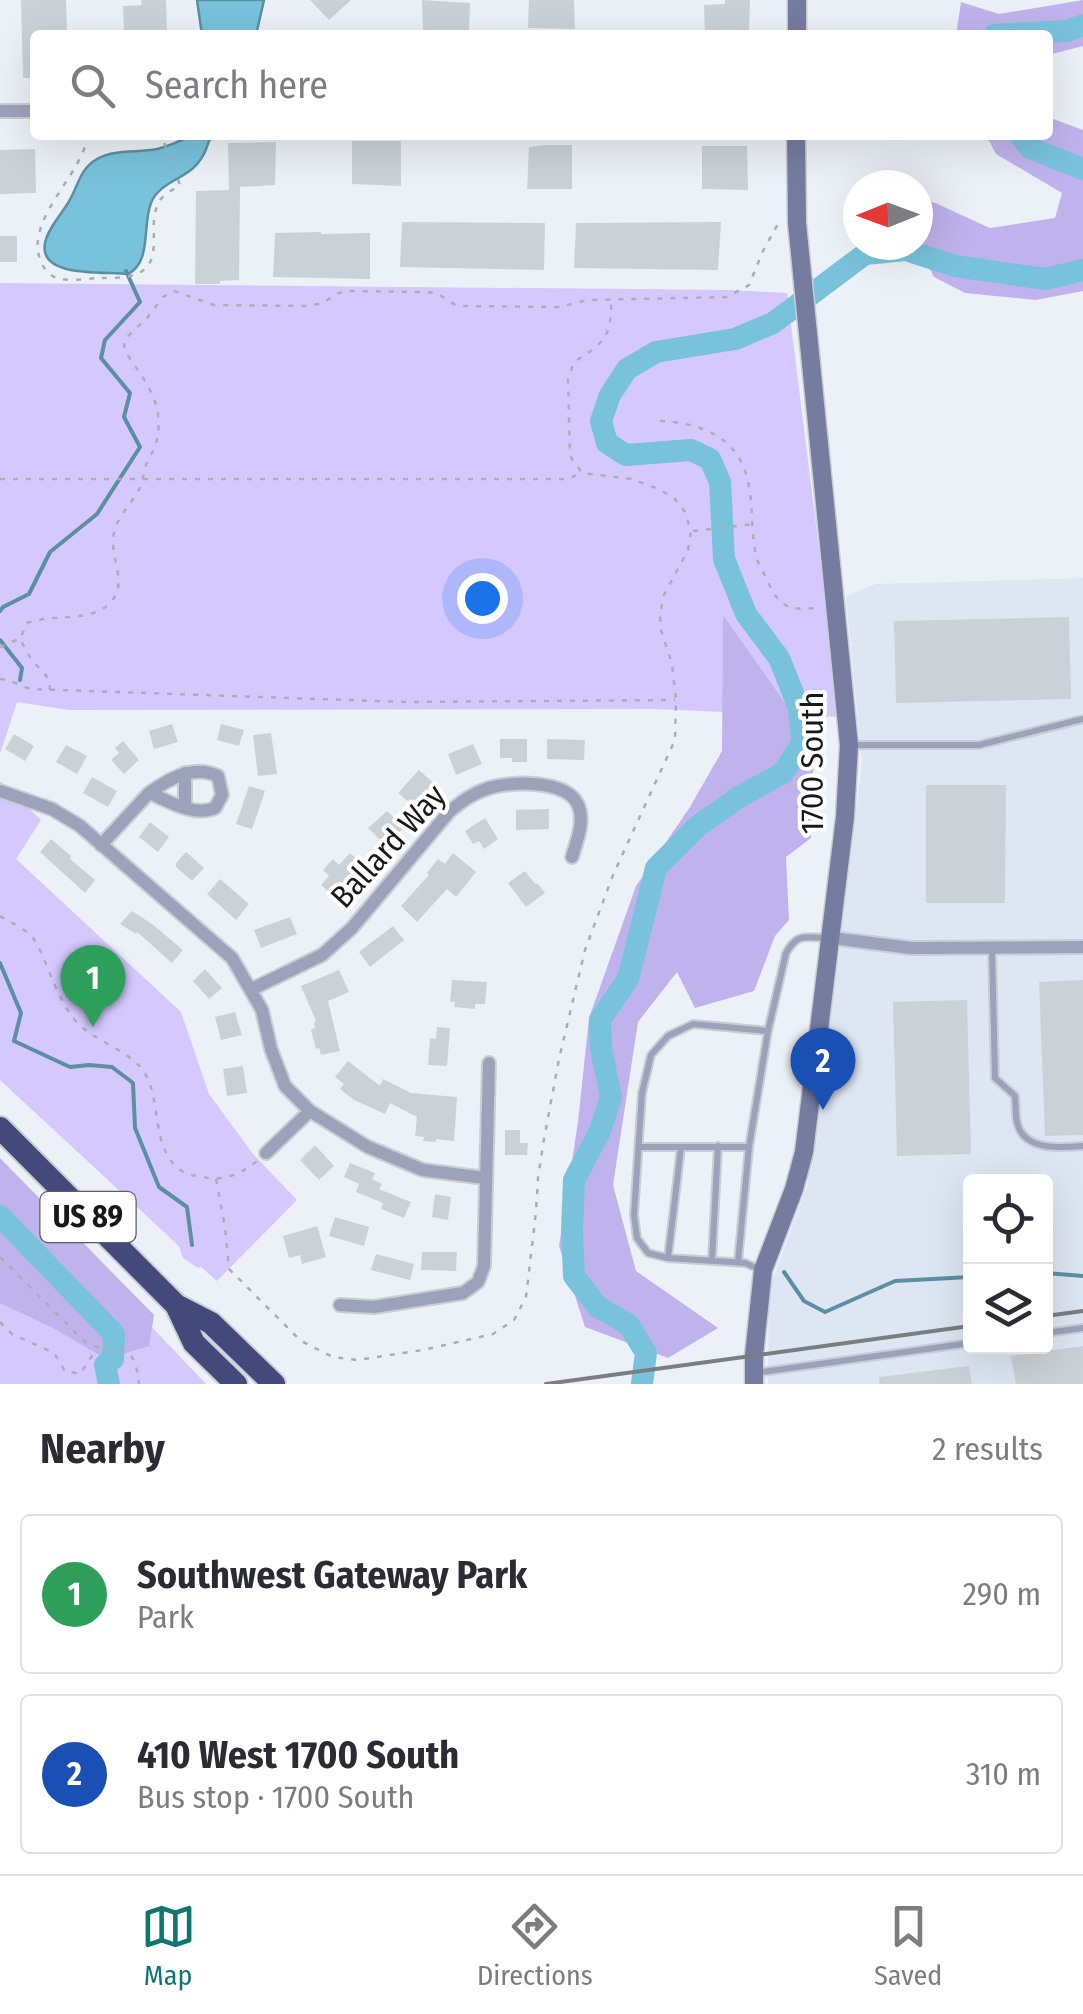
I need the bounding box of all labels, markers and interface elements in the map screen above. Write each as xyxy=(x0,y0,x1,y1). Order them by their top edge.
search box xyxy=(30,30,1053,140)
icon: search xyxy=(65,58,120,113)
text: Search here xyxy=(145,62,328,108)
north arrow xyxy=(843,170,933,260)
your location xyxy=(457,573,508,624)
street label: 1700 South xyxy=(793,692,831,834)
street label: Ballard Way xyxy=(323,776,454,915)
pin: 1 xyxy=(61,944,126,1027)
pin: 2 xyxy=(790,1028,856,1110)
map controls xyxy=(963,1174,1053,1354)
button: locate xyxy=(963,1174,1053,1264)
road number: US 89 xyxy=(41,1192,136,1242)
button: layers xyxy=(963,1264,1053,1354)
text: Nearby xyxy=(40,1424,165,1474)
text: 2 results xyxy=(932,1430,1043,1468)
text: Southwest Gateway Park xyxy=(137,1552,527,1598)
text: 1 xyxy=(68,1575,81,1613)
text: 290 m xyxy=(963,1575,1041,1613)
text: Park xyxy=(137,1598,194,1636)
text: 410 West 1700 South xyxy=(137,1732,459,1778)
text: 2 xyxy=(67,1755,82,1793)
text: 310 m xyxy=(966,1755,1041,1793)
text: Bus stop · 1700 South xyxy=(137,1778,414,1816)
tab: Map xyxy=(141,1899,196,1992)
tab: Directions xyxy=(477,1899,593,1992)
tab: Saved xyxy=(874,1899,942,1992)

